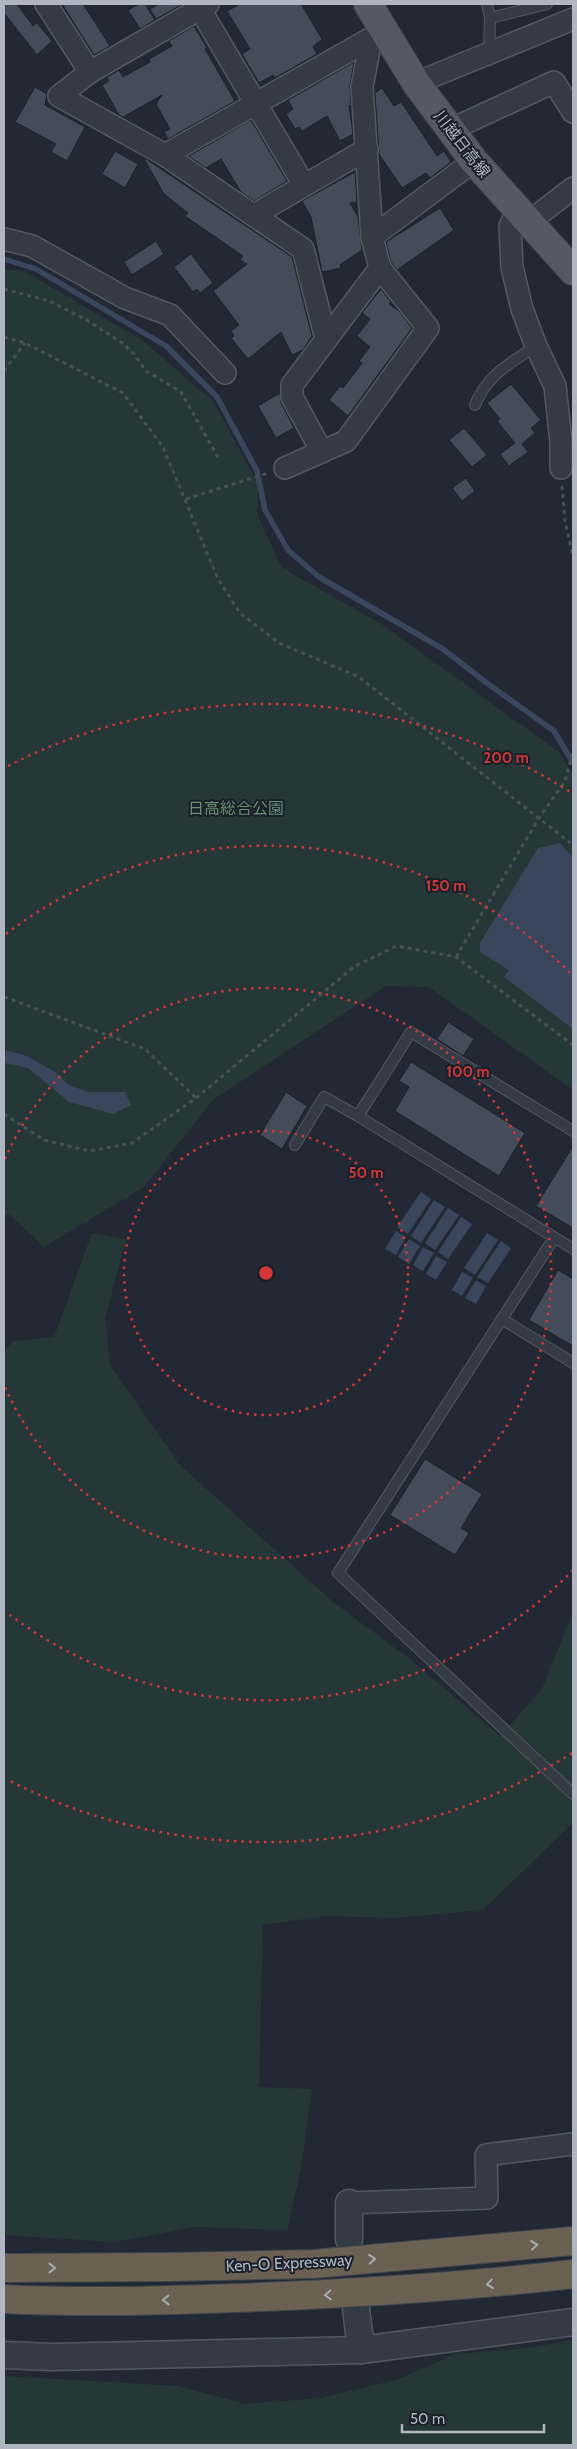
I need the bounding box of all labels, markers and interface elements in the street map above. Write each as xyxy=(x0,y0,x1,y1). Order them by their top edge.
street label: 川越日高線 xyxy=(430,107,494,181)
text: 200 m xyxy=(483,749,529,767)
park label: 日高総合公園 xyxy=(188,799,284,818)
text: 150 m xyxy=(426,877,466,895)
text: 100 m xyxy=(446,1063,490,1081)
text: 50 m xyxy=(348,1164,384,1182)
centre of rings xyxy=(257,1264,275,1282)
one-way arrow xyxy=(530,2239,538,2250)
street label: Ken-O Expressway xyxy=(225,2250,353,2276)
one-way arrow xyxy=(369,2254,377,2265)
one-way arrow xyxy=(49,2263,57,2273)
one-way arrow xyxy=(486,2278,494,2289)
one-way arrow xyxy=(324,2289,332,2300)
one-way arrow xyxy=(161,2295,169,2305)
scale bar xyxy=(402,2402,544,2434)
text: 50 m xyxy=(410,2410,445,2428)

